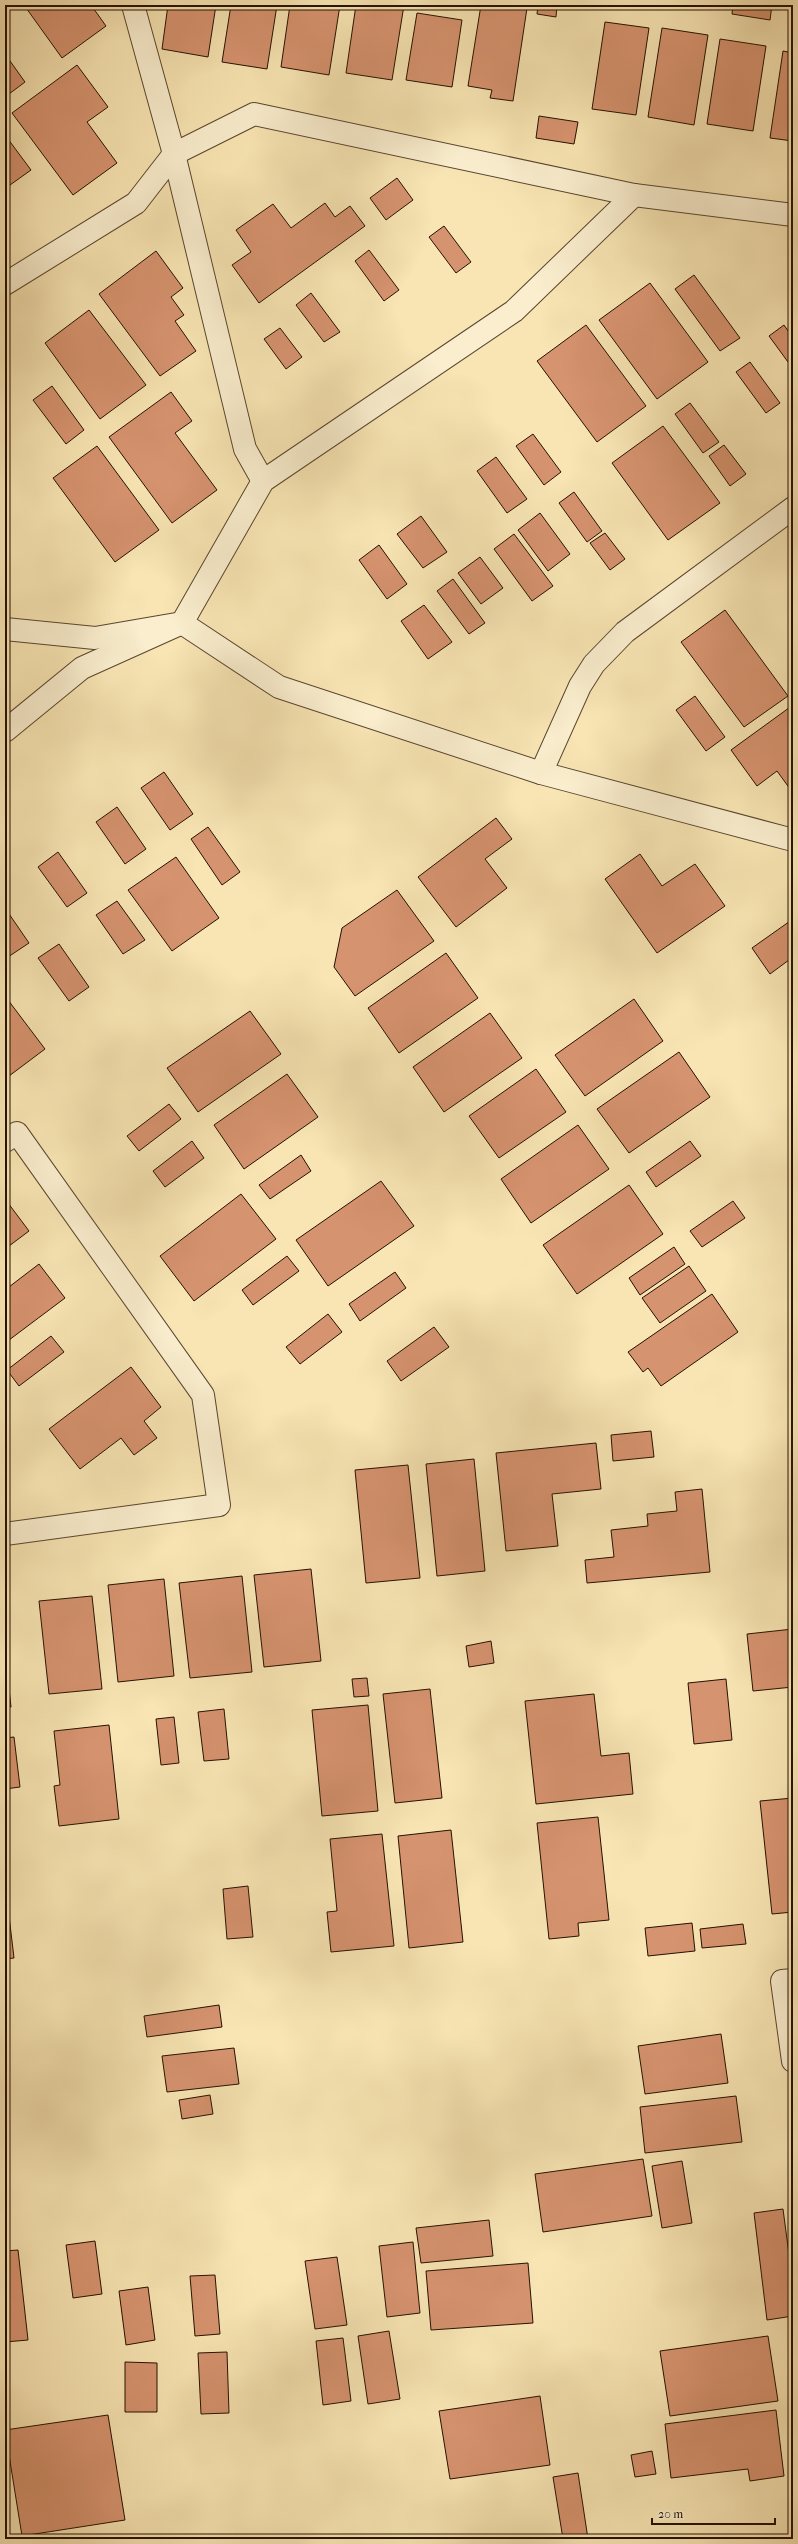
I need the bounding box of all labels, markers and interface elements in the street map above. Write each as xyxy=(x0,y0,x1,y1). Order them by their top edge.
scale bar xyxy=(652,2500,775,2526)
text: 20 m xyxy=(658,2507,683,2521)

